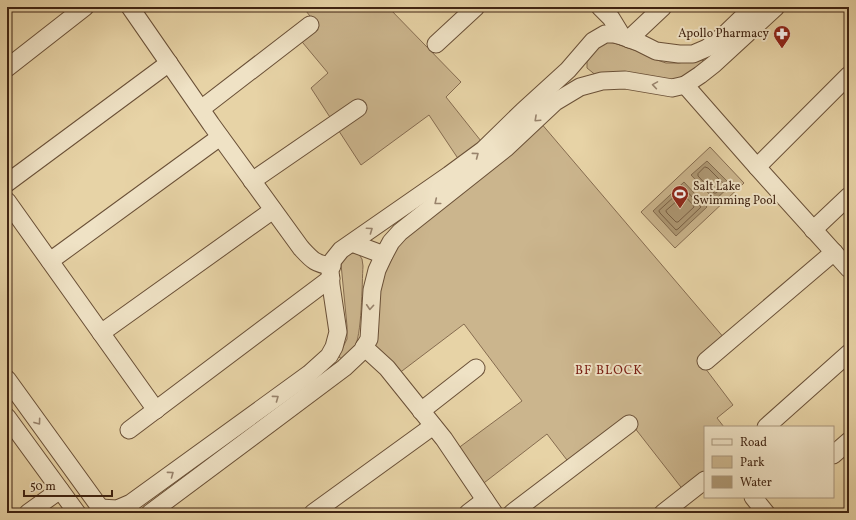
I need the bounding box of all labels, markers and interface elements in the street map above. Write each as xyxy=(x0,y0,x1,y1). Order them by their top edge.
pharmacy icon: Apollo Pharmacy xyxy=(772,24,792,49)
place label: Apollo Pharmacy xyxy=(678,26,770,42)
one-way arrow xyxy=(652,81,658,90)
one-way arrow xyxy=(534,115,542,122)
one-way arrow xyxy=(472,153,479,160)
place label: Salt Lake Swimming Pool xyxy=(693,179,776,209)
sports icon: Salt Lake Swimming Pool xyxy=(670,184,690,209)
one-way arrow xyxy=(434,197,441,204)
one-way arrow xyxy=(366,228,373,235)
one-way arrow xyxy=(366,304,375,310)
district label: BF BLOCK xyxy=(575,362,643,380)
one-way arrow xyxy=(272,395,279,403)
one-way arrow xyxy=(33,417,40,424)
legend xyxy=(704,426,834,498)
text: Road xyxy=(740,435,767,451)
text: Park xyxy=(740,455,765,471)
scale bar xyxy=(24,472,112,498)
one-way arrow xyxy=(166,472,173,479)
text: Water xyxy=(740,475,772,491)
text: 50 m xyxy=(30,479,56,495)

